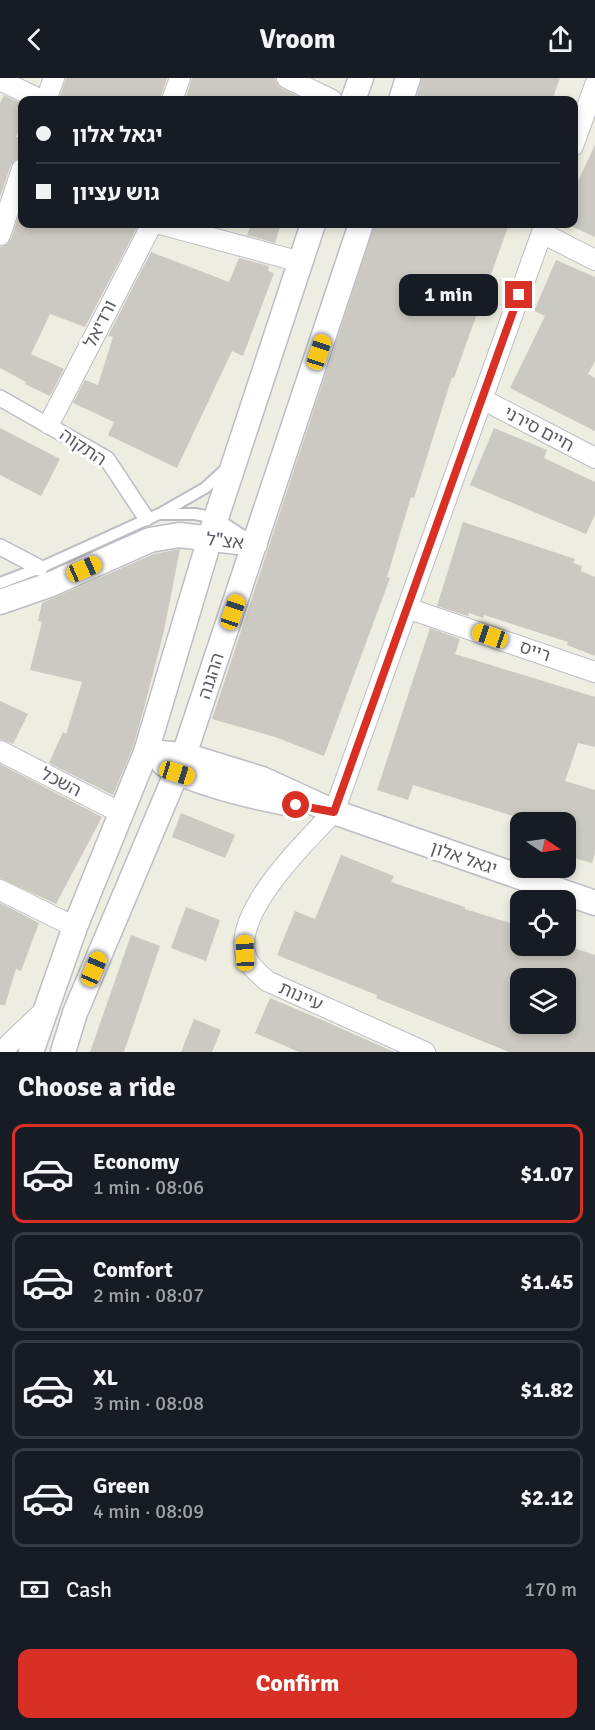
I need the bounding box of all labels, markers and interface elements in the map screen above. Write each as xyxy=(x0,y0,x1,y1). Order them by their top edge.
icon: back xyxy=(18,23,51,56)
text: Vroom xyxy=(259,23,336,56)
icon: share xyxy=(544,23,577,56)
text: יגאל אלון xyxy=(72,121,163,148)
text: גוש עציון xyxy=(72,179,160,206)
callout: 1 min xyxy=(399,274,498,316)
route end xyxy=(505,281,532,308)
text: 1 min xyxy=(424,282,473,307)
street label: ורדיאל xyxy=(79,297,121,351)
car xyxy=(305,332,333,372)
street label: חיים סירני xyxy=(500,401,578,457)
street label: התקוה xyxy=(55,423,111,471)
street label: אצ"ל xyxy=(205,528,245,554)
car xyxy=(64,553,104,585)
car xyxy=(219,592,247,632)
car xyxy=(470,622,510,650)
street label: רייס xyxy=(517,635,553,667)
street label: ההגנה xyxy=(193,650,229,702)
car xyxy=(157,759,197,787)
street label: השכל xyxy=(37,763,85,801)
route start xyxy=(282,791,309,818)
north arrow xyxy=(510,812,576,878)
map controls xyxy=(510,812,576,1034)
street label: יגאל אלון xyxy=(428,836,500,880)
button: locate xyxy=(510,890,576,956)
car xyxy=(235,935,255,971)
car xyxy=(79,949,109,989)
button: layers xyxy=(510,968,576,1034)
street label: עיינות xyxy=(276,977,326,1015)
text: Choose a ride xyxy=(18,1071,176,1104)
icon: car xyxy=(21,1147,75,1201)
text: Economy xyxy=(93,1148,179,1175)
text: $1.07 xyxy=(520,1160,574,1187)
text: 1 min · 08:06 xyxy=(93,1175,204,1200)
icon: car xyxy=(21,1255,75,1309)
text: Comfort xyxy=(93,1256,173,1283)
text: $1.45 xyxy=(520,1268,574,1295)
text: 2 min · 08:07 xyxy=(93,1283,204,1308)
icon: car xyxy=(21,1363,75,1417)
text: XL xyxy=(93,1364,118,1391)
text: $1.82 xyxy=(520,1376,574,1403)
text: 3 min · 08:08 xyxy=(93,1391,204,1416)
icon: car xyxy=(21,1471,75,1525)
text: Green xyxy=(93,1472,150,1499)
text: $2.12 xyxy=(520,1484,574,1511)
text: 4 min · 08:09 xyxy=(93,1499,204,1524)
icon: cash xyxy=(18,1573,51,1606)
text: Cash xyxy=(66,1576,112,1603)
text: 170 m xyxy=(524,1577,577,1602)
button: Confirm xyxy=(18,1649,577,1718)

